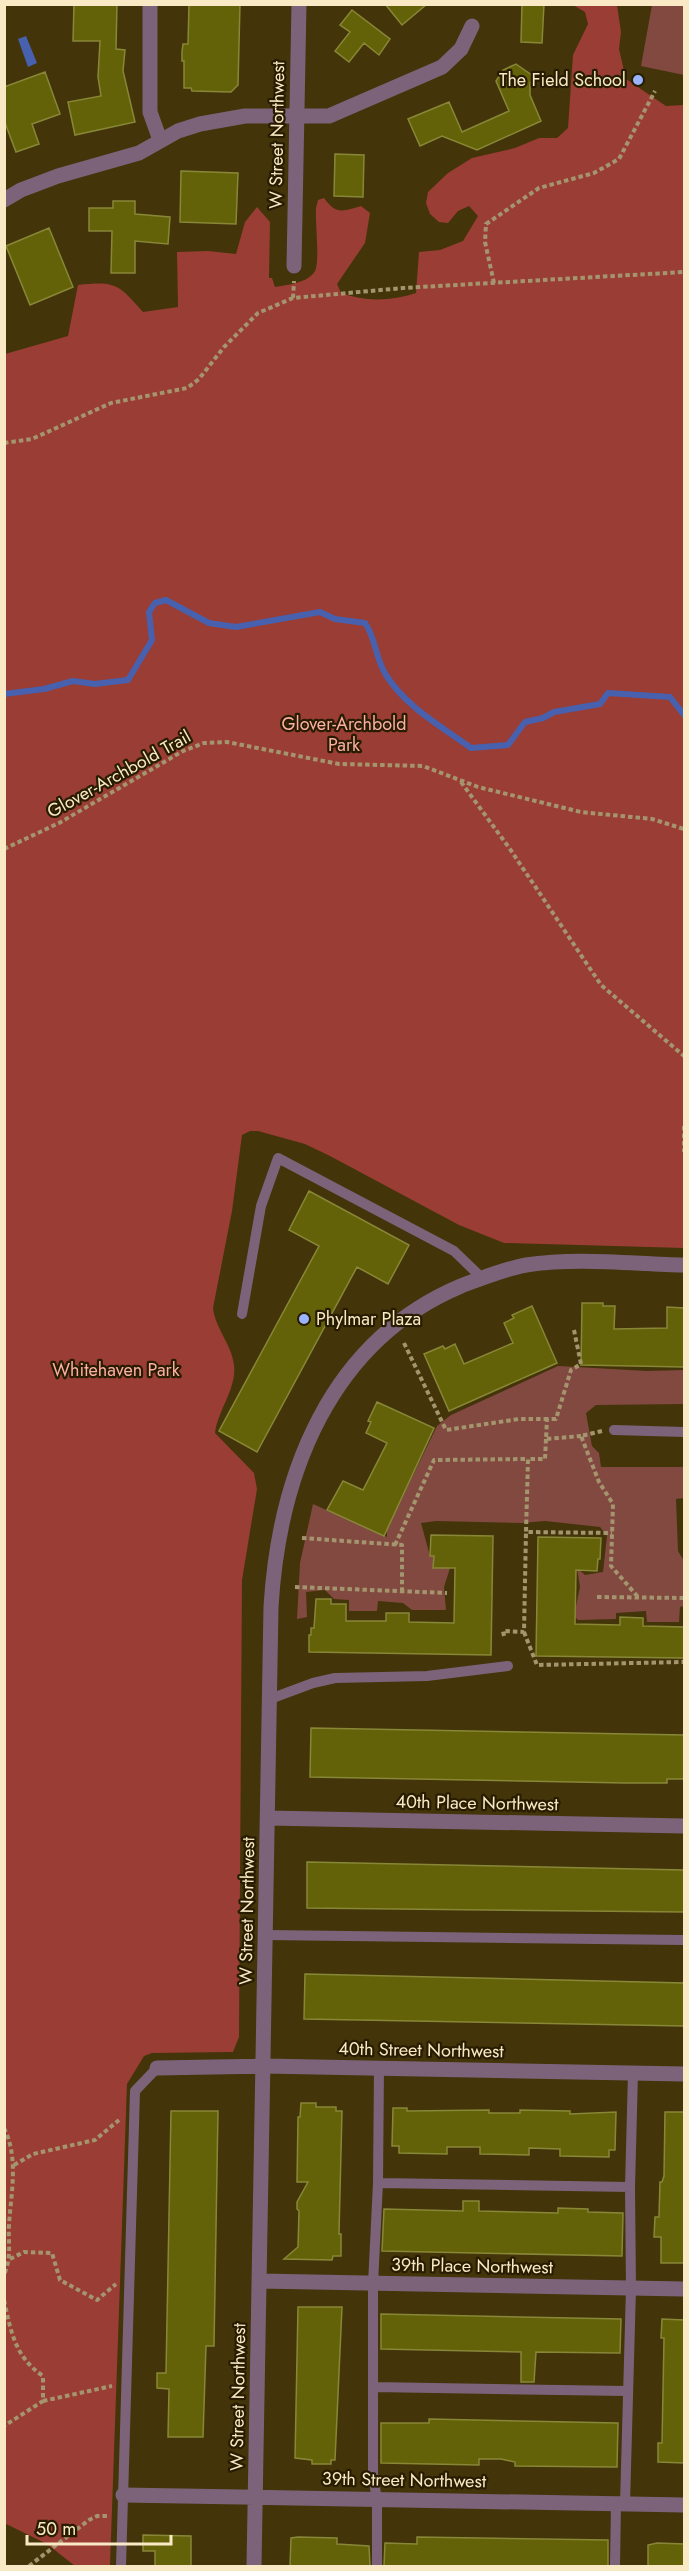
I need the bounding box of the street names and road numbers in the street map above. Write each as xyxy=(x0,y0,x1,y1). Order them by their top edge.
street label: W Street Northwest xyxy=(263,60,291,209)
street label: Glover-Archbold Trail xyxy=(42,724,196,824)
street label: 40th Place Northwest xyxy=(395,1789,559,1817)
street label: W Street Northwest xyxy=(233,1836,261,1985)
street label: 40th Street Northwest xyxy=(338,2036,505,2064)
street label: 39th Place Northwest xyxy=(391,2252,554,2280)
street label: W Street Northwest xyxy=(224,2322,252,2471)
street label: 39th Street Northwest xyxy=(322,2466,487,2494)

